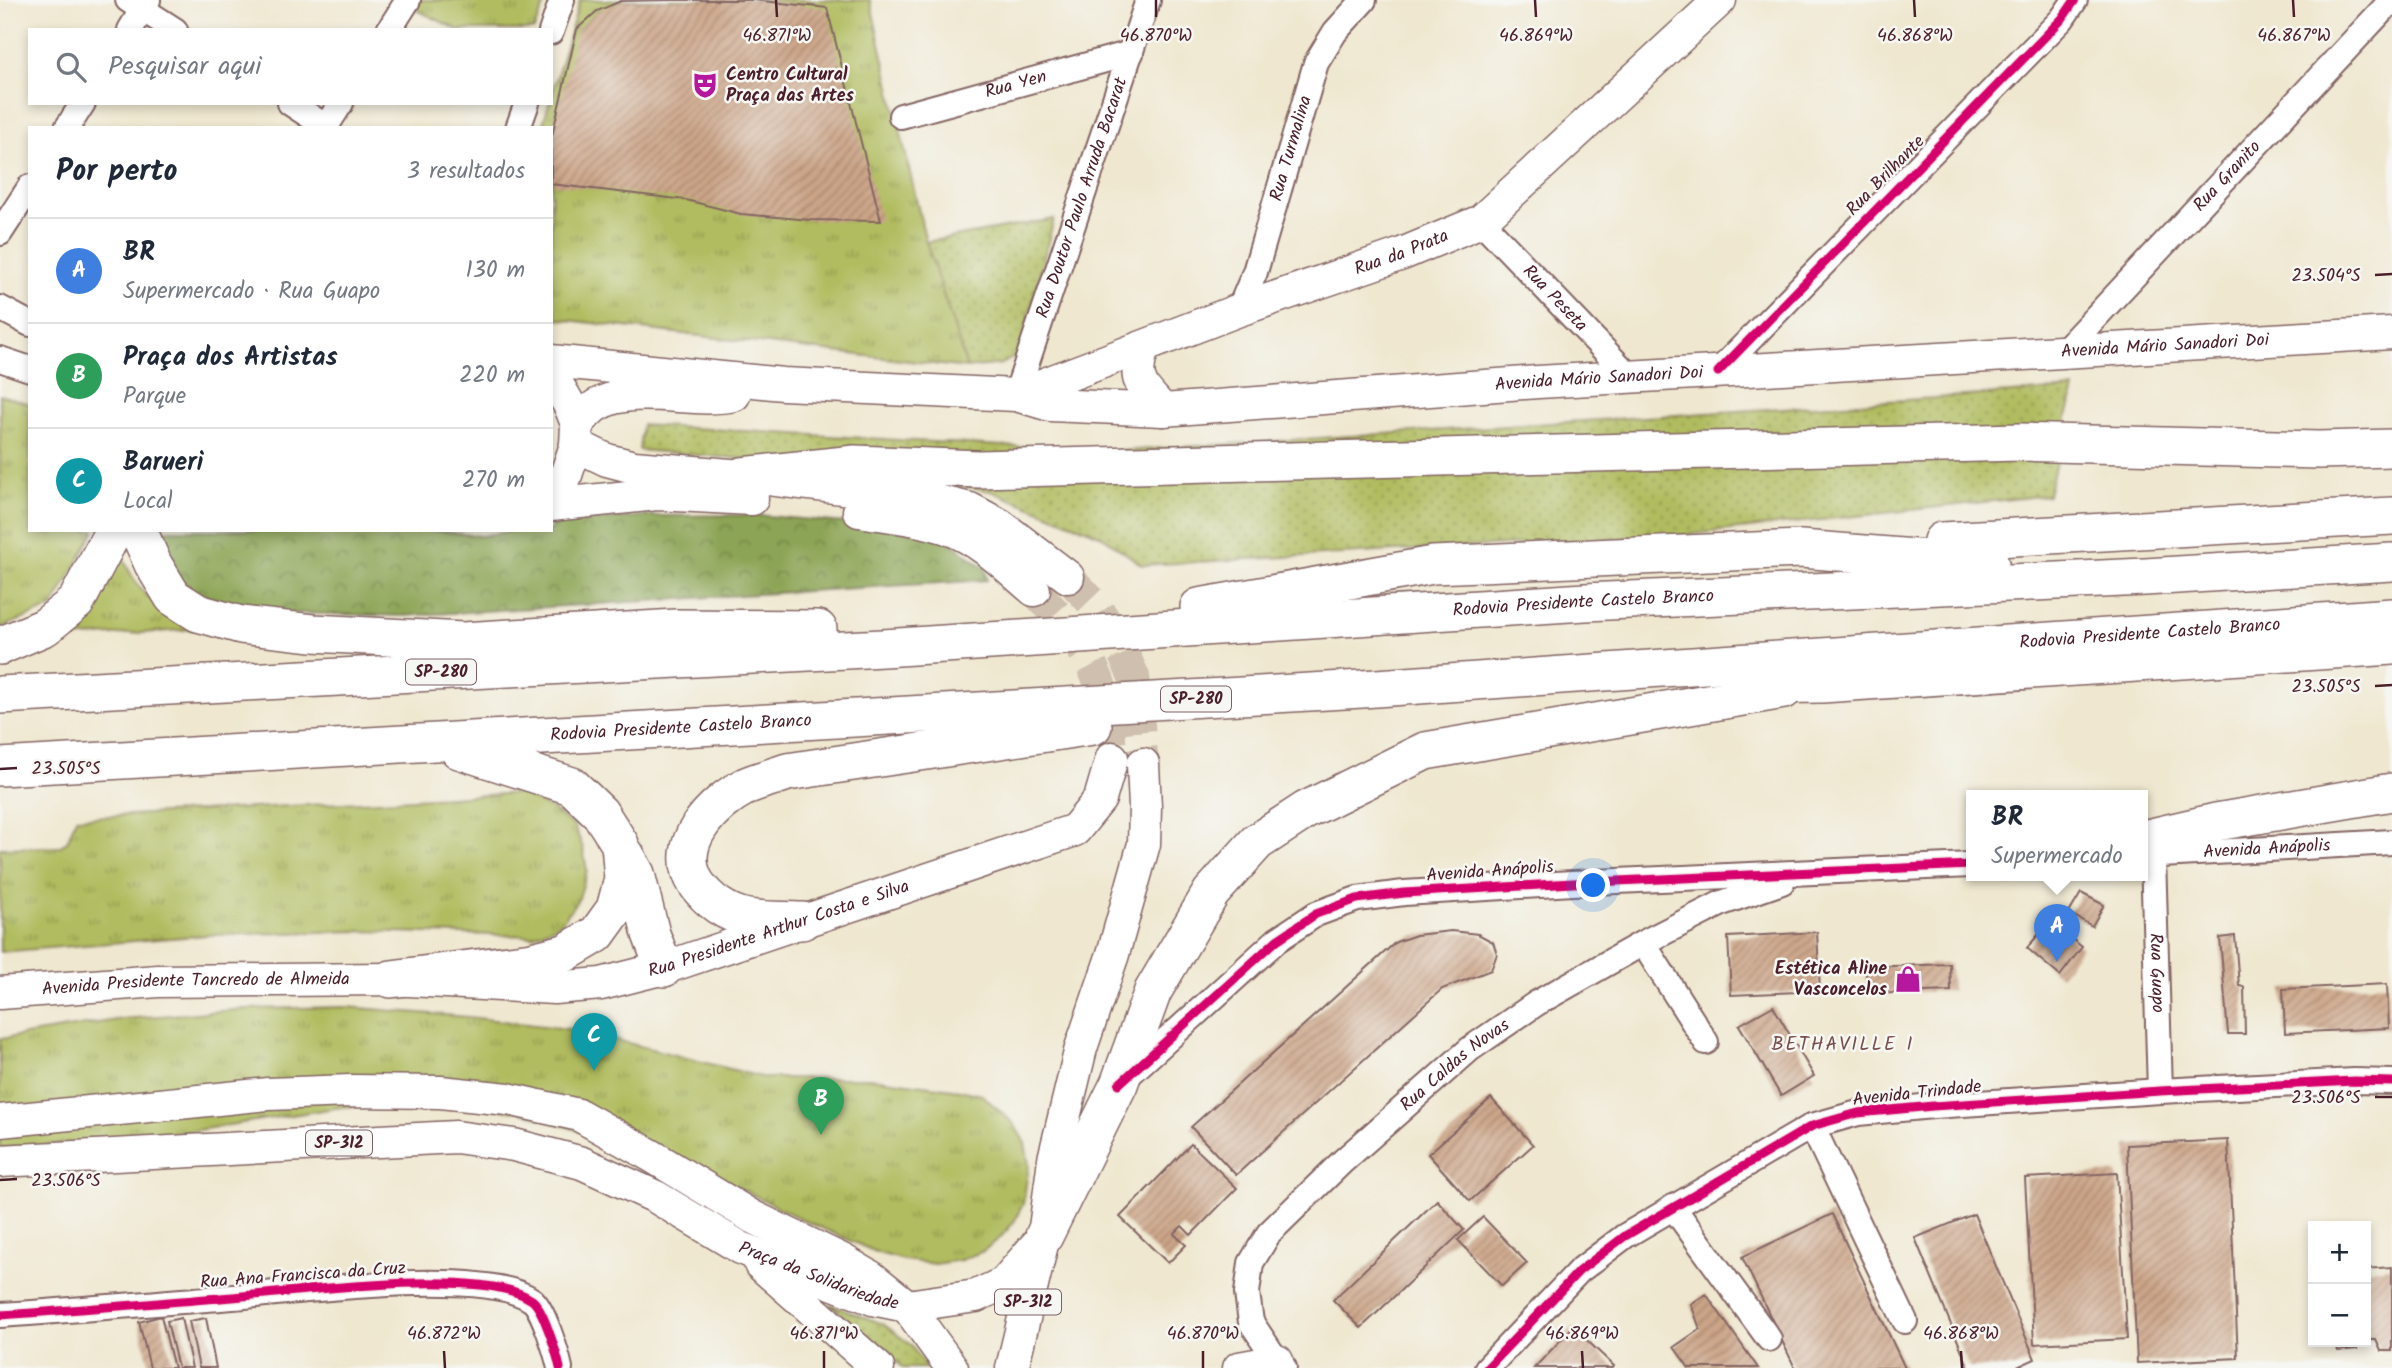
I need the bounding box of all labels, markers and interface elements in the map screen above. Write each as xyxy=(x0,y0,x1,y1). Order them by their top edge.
text: 46.871°W xyxy=(742,22,812,51)
text: 46.870°W xyxy=(1120,22,1192,51)
text: 46.869°W xyxy=(1499,22,1573,51)
text: 46.868°W xyxy=(1877,22,1953,51)
text: 46.867°W xyxy=(2257,22,2331,51)
search box xyxy=(28,28,553,105)
text: Pesquisar aqui xyxy=(108,46,261,88)
icon: search xyxy=(52,48,90,86)
place label: Centro Cultural Praça das Artes xyxy=(726,61,855,111)
street label: Rua Yen xyxy=(982,62,1050,107)
theatre icon: Centro Cultural Praça das Artes xyxy=(690,70,720,100)
street label: Rua Doutor Paulo Arruda Bacarat xyxy=(1028,72,1136,322)
street label: Rua Turmalina xyxy=(1262,92,1320,205)
street label: Rua Brilhante xyxy=(1840,129,1932,223)
street label: Rua Granito xyxy=(2186,134,2268,219)
text: Por perto xyxy=(56,148,177,196)
text: 3 resultados xyxy=(407,154,525,190)
street label: Rua da Prata xyxy=(1350,222,1453,284)
text: BR xyxy=(123,232,155,274)
text: A xyxy=(72,253,86,289)
text: 130 m xyxy=(466,253,525,289)
street label: Rua Peseta xyxy=(1515,258,1594,339)
text: 23.504°S xyxy=(2291,262,2361,291)
text: Supermercado · Rua Guapo xyxy=(123,274,380,310)
street label: Avenida Mário Sanadori Doi xyxy=(2060,326,2271,366)
text: Praça dos Artistas xyxy=(123,337,338,379)
text: B xyxy=(72,358,86,394)
text: 220 m xyxy=(459,358,525,394)
street label: Avenida Mário Sanadori Doi xyxy=(1494,358,1704,400)
text: Parque xyxy=(123,379,186,415)
text: Barueri xyxy=(123,442,203,484)
text: C xyxy=(72,463,86,499)
text: 270 m xyxy=(462,463,525,499)
text: Local xyxy=(123,484,173,520)
street label: Rodovia Presidente Castelo Branco xyxy=(1452,582,1715,625)
street label: Rodovia Presidente Castelo Branco xyxy=(2018,610,2281,658)
road number: SP-280 xyxy=(406,660,476,684)
text: 23.505°S xyxy=(2292,673,2361,702)
road number: SP-280 xyxy=(1161,686,1231,712)
street label: Rodovia Presidente Castelo Branco xyxy=(549,706,812,750)
text: 23.505°S xyxy=(32,755,101,784)
popup xyxy=(1966,790,2148,881)
text: BR xyxy=(1991,797,2023,839)
street label: Avenida Anápolis xyxy=(2202,831,2332,867)
text: Supermercado xyxy=(1991,839,2123,875)
street label: Avenida Anápolis xyxy=(1425,853,1555,891)
your location xyxy=(1576,868,1610,902)
street label: Rua Presidente Arthur Costa e Silva xyxy=(645,872,913,986)
pin: A xyxy=(2034,904,2080,962)
street label: Rua Guapo xyxy=(2141,933,2172,1013)
place label: Estética Aline Vasconcelos xyxy=(1775,955,1888,1005)
shop icon: Estética Aline Vasconcelos xyxy=(1893,964,1923,994)
street label: Avenida Presidente Tancredo de Almeida xyxy=(41,965,350,1004)
street label: Rua Caldas Novas xyxy=(1393,1011,1516,1119)
pin: C xyxy=(571,1013,617,1071)
district label: BETHAVILLE I xyxy=(1771,1030,1915,1060)
street label: Avenida Trindade xyxy=(1851,1073,1983,1115)
pin: B xyxy=(798,1077,844,1135)
text: 23.506°S xyxy=(2291,1084,2361,1113)
road number: SP-312 xyxy=(306,1130,372,1156)
text: 23.506°S xyxy=(31,1167,101,1196)
map controls xyxy=(2308,1221,2371,1347)
button: + xyxy=(2308,1221,2371,1284)
street label: Praça da Solidariedade xyxy=(734,1234,901,1318)
street label: Rua Ana Francisca da Cruz xyxy=(199,1254,407,1298)
button: − xyxy=(2308,1284,2371,1347)
road number: SP-312 xyxy=(995,1290,1061,1314)
text: 46.872°W xyxy=(407,1320,481,1349)
text: 46.871°W xyxy=(789,1320,859,1349)
text: 46.870°W xyxy=(1167,1320,1239,1349)
text: 46.869°W xyxy=(1545,1320,1619,1349)
text: 46.868°W xyxy=(1923,1320,1999,1349)

